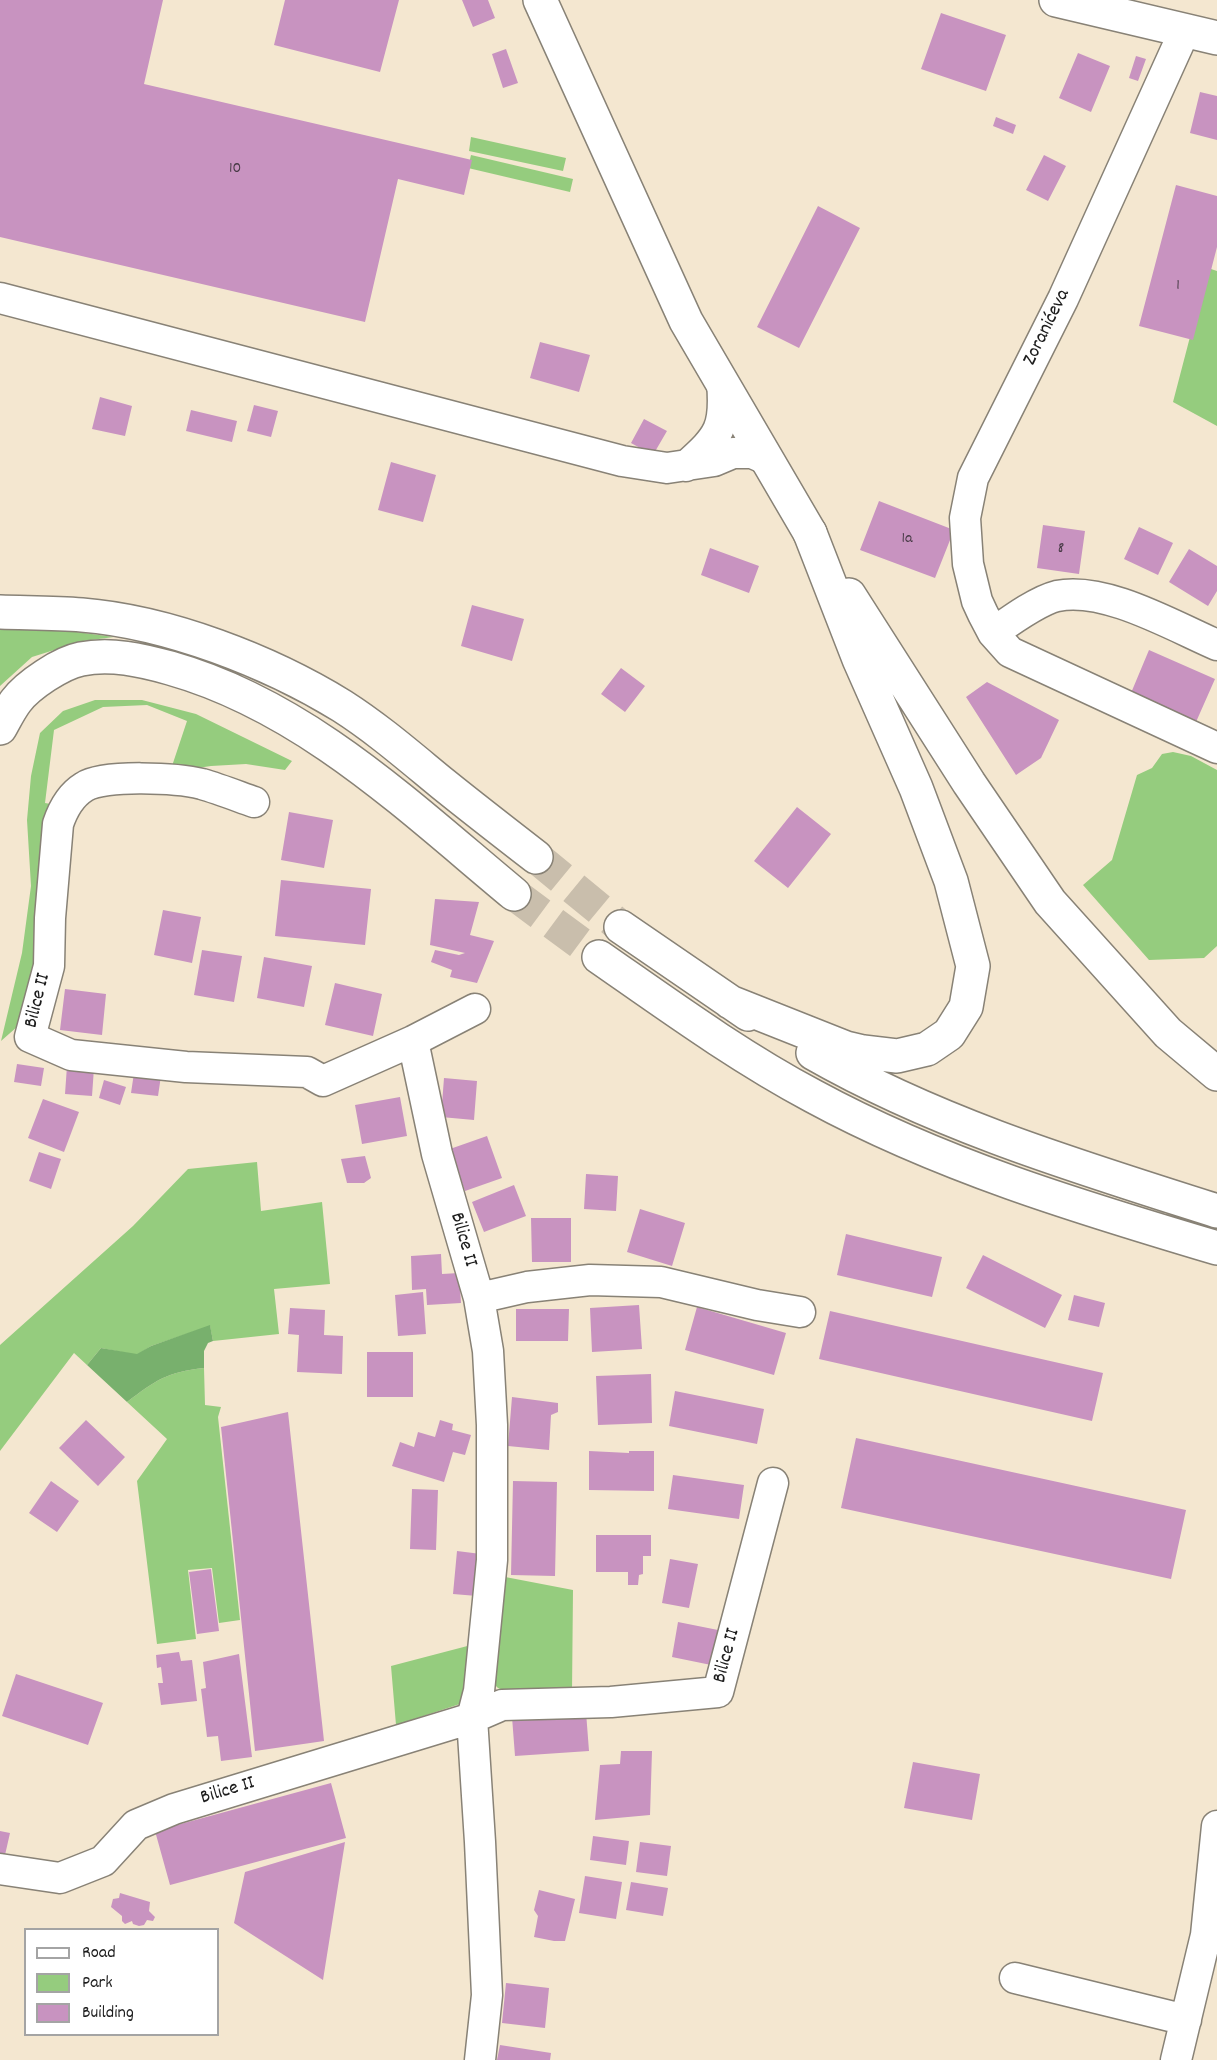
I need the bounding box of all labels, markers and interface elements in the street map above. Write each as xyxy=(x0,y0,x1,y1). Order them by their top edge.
house number: 10 xyxy=(229,160,241,180)
house number: 1 xyxy=(1176,277,1180,297)
street label: Zoranićeva xyxy=(1019,286,1077,370)
house number: 1a xyxy=(901,530,913,550)
house number: 8 xyxy=(1058,540,1064,560)
street label: Bilice II xyxy=(21,971,57,1031)
street label: Bilice II xyxy=(443,1210,481,1270)
street label: Bilice II xyxy=(709,1626,747,1686)
street label: Bilice II xyxy=(198,1772,258,1812)
legend xyxy=(24,1928,219,2036)
text: Road xyxy=(82,1941,116,1966)
text: Park xyxy=(82,1971,113,1996)
text: Building xyxy=(82,2001,134,2026)

